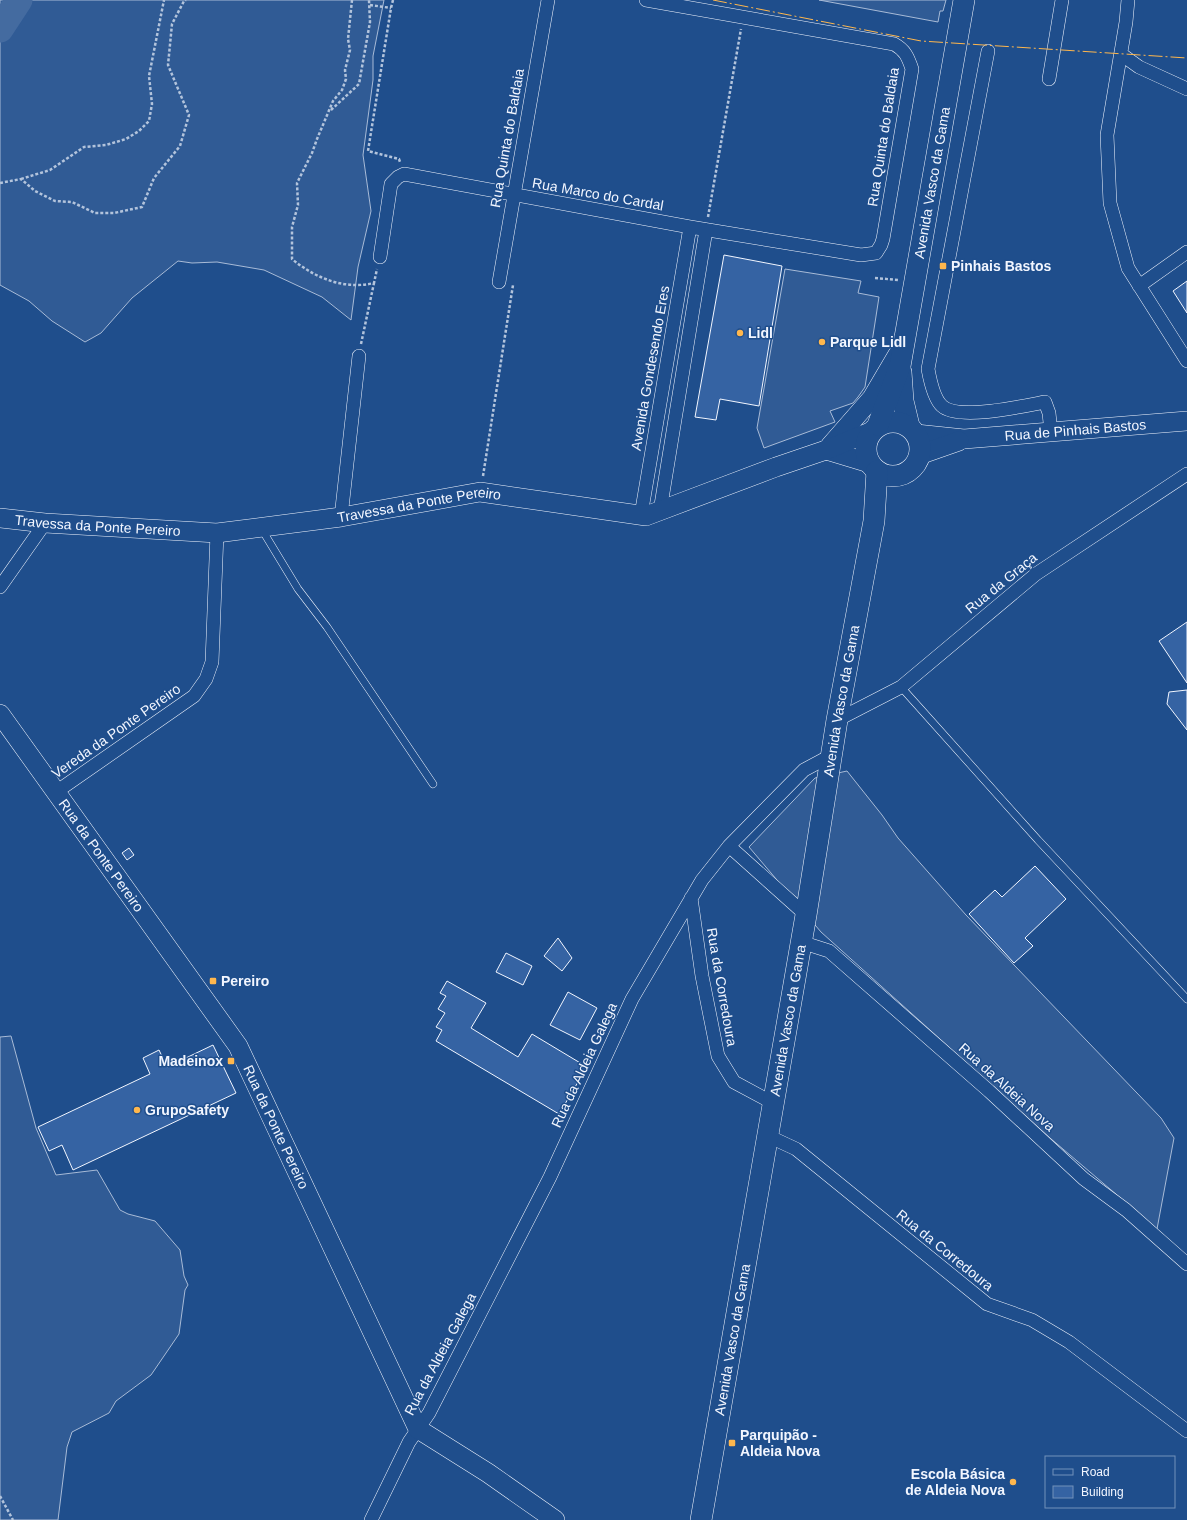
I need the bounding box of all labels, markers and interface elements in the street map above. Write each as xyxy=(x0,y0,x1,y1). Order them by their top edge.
street label: Rua Quinta do Baldaia xyxy=(864,66,902,208)
street label: Rua Quinta do Baldaia xyxy=(487,67,527,209)
street label: Avenida Vasco da Gama xyxy=(911,105,953,260)
street label: Rua Marco do Cardal xyxy=(531,175,665,213)
place label: Pinhais Bastos xyxy=(951,258,1052,274)
marker: Pinhais Bastos xyxy=(938,261,948,271)
street label: Avenida Gondesendo Eres xyxy=(628,284,672,452)
place label: Lidl xyxy=(748,325,773,341)
marker: Lidl xyxy=(735,328,745,338)
place label: Parque Lidl xyxy=(830,334,906,350)
marker: Parque Lidl xyxy=(817,337,827,347)
street label: Rua de Pinhais Bastos xyxy=(1004,416,1147,444)
street label: Travessa da Ponte Pereiro xyxy=(336,484,502,526)
street label: Travessa da Ponte Pereiro xyxy=(14,512,181,539)
street label: Rua da Graça xyxy=(962,549,1040,617)
street label: Avenida Vasco da Gama xyxy=(820,624,863,778)
street label: Vereda da Ponte Pereiro xyxy=(49,680,184,782)
street label: Rua da Ponte Pereiro xyxy=(56,796,147,915)
street label: Rua da Corredoura xyxy=(704,927,740,1048)
street label: Avenida Vasco da Gama xyxy=(767,943,809,1098)
place label: Pereiro xyxy=(221,973,269,989)
marker: Pereiro xyxy=(208,976,218,986)
street label: Rua da Aldeia Galega xyxy=(548,1000,620,1130)
street label: Rua da Aldeia Nova xyxy=(956,1040,1058,1134)
place label: Madeinox xyxy=(158,1053,223,1069)
marker: Madeinox xyxy=(226,1056,236,1066)
street label: Rua da Ponte Pereiro xyxy=(240,1063,312,1192)
place label: GrupoSafety xyxy=(145,1102,229,1118)
marker: GrupoSafety xyxy=(132,1105,142,1115)
street label: Rua da Corredoura xyxy=(893,1206,997,1294)
street label: Avenida Vasco da Gama xyxy=(711,1262,753,1417)
street label: Rua da Aldeia Galega xyxy=(401,1290,479,1418)
place label: Parquipão - Aldeia Nova xyxy=(740,1427,820,1459)
marker: Parquipão - Aldeia Nova xyxy=(727,1438,737,1448)
legend xyxy=(1045,1456,1175,1508)
text: Road xyxy=(1081,1465,1110,1479)
place label: Escola Básica de Aldeia Nova xyxy=(905,1466,1005,1498)
marker: Escola Básica de Aldeia Nova xyxy=(1008,1477,1018,1487)
text: Building xyxy=(1081,1485,1124,1499)

